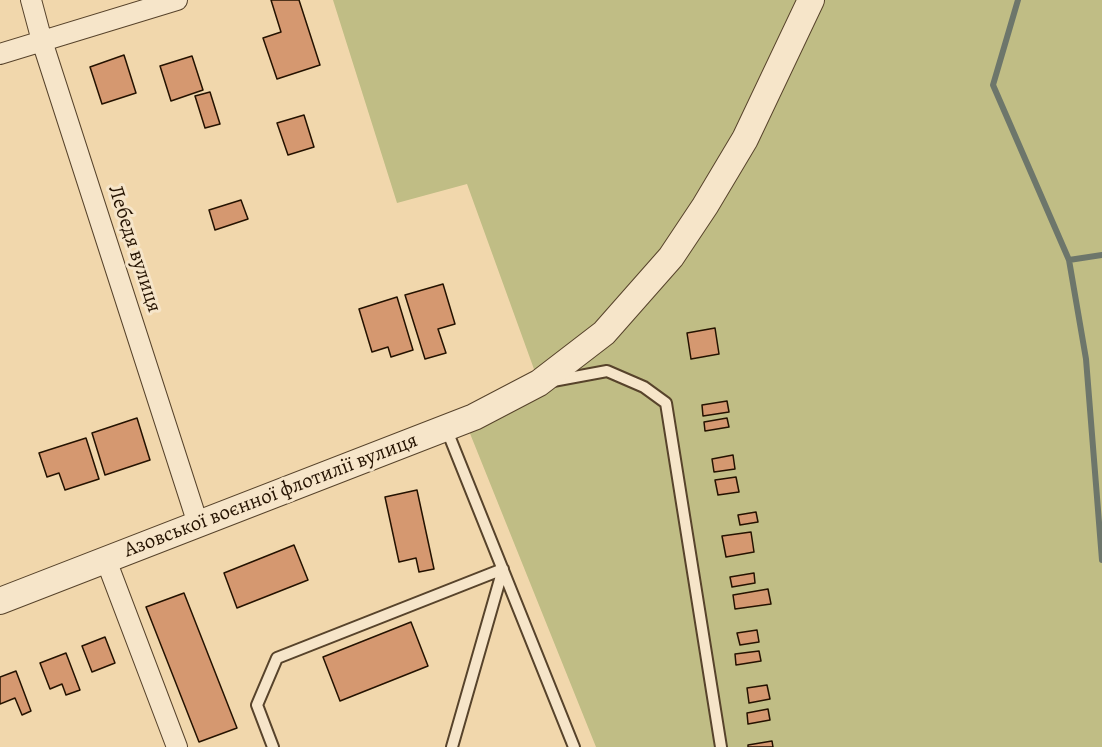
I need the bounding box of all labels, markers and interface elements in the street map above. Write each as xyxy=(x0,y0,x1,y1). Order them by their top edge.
street label: Лебедя вулиця xyxy=(102,182,166,316)
street label: Азовської воєнної флотилії вулиця xyxy=(121,428,421,564)

